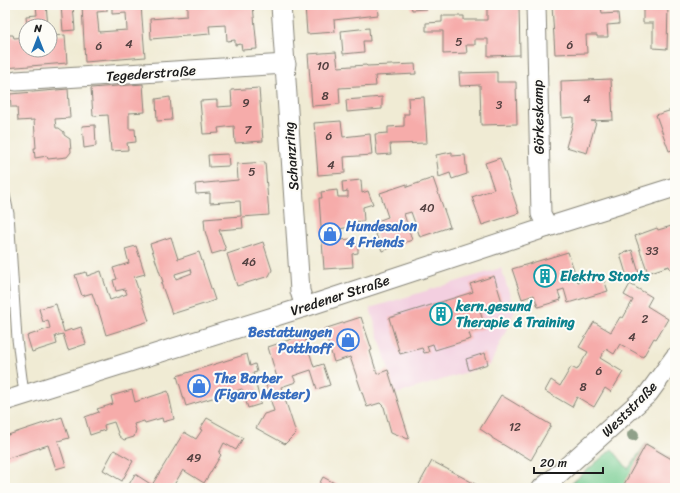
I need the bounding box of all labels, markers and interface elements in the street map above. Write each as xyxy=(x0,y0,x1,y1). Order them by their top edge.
north arrow xyxy=(18,18,58,58)
text: N xyxy=(33,19,42,38)
house number: 5 xyxy=(455,31,463,53)
house number: 4 xyxy=(125,33,133,55)
house number: 6 xyxy=(567,34,574,56)
house number: 6 xyxy=(96,35,103,57)
house number: 10 xyxy=(317,55,330,77)
street label: Tegederstraße xyxy=(105,58,197,89)
street label: Görkeskamp xyxy=(525,79,552,154)
house number: 8 xyxy=(321,85,329,107)
house number: 4 xyxy=(583,88,591,110)
house number: 9 xyxy=(242,92,250,114)
house number: 3 xyxy=(496,94,503,116)
house number: 7 xyxy=(245,119,253,141)
street label: Schanzring xyxy=(277,121,306,191)
house number: 6 xyxy=(326,125,333,147)
house number: 4 xyxy=(327,154,335,176)
house number: 5 xyxy=(248,161,256,183)
house number: 40 xyxy=(419,197,435,219)
place label: Hundesalon 4 Friends xyxy=(345,214,417,255)
shop icon: Hundesalon 4 Friends xyxy=(317,221,343,247)
house number: 33 xyxy=(645,240,659,262)
house number: 46 xyxy=(242,251,256,273)
building icon: Elektro Stoots xyxy=(532,263,558,289)
place label: Elektro Stoots xyxy=(560,264,650,289)
street label: Vredener Straße xyxy=(287,268,393,323)
place label: kern.gesund Therapie & Training xyxy=(455,294,576,335)
building icon: kern.gesund Therapie & Training xyxy=(428,301,454,327)
house number: 2 xyxy=(642,308,649,330)
place label: Bestattungen Potthoff xyxy=(248,320,335,361)
house number: 4 xyxy=(628,326,636,348)
shop icon: Bestattungen Potthoff xyxy=(335,327,361,353)
house number: 6 xyxy=(596,360,603,382)
place label: The Barber (Figaro Mester) xyxy=(214,366,310,407)
shop icon: The Barber (Figaro Mester) xyxy=(186,373,212,399)
street label: Weststraße xyxy=(595,375,664,444)
house number: 8 xyxy=(579,376,587,398)
house number: 12 xyxy=(509,416,521,438)
house number: 49 xyxy=(187,447,201,469)
scale bar xyxy=(534,449,603,475)
text: 20 m xyxy=(540,452,567,474)

